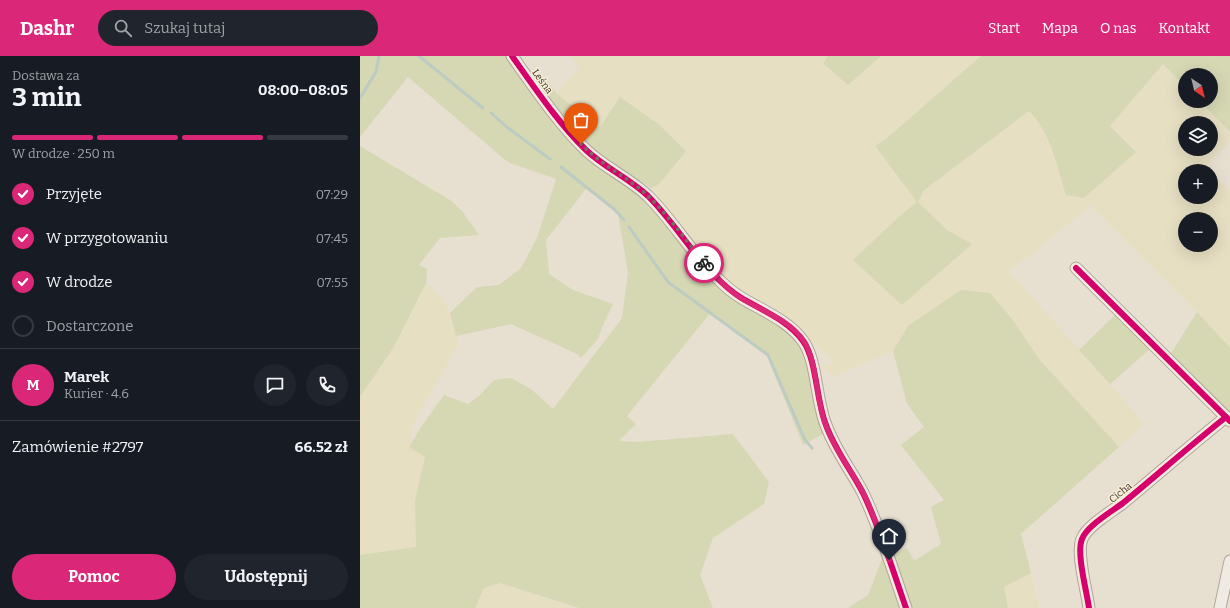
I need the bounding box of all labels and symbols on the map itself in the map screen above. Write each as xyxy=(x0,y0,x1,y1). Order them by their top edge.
street label: Leśna xyxy=(529,66,556,97)
north arrow xyxy=(1178,68,1218,108)
pin xyxy=(564,103,598,144)
courier xyxy=(684,243,724,283)
street label: Cicha xyxy=(1107,480,1135,506)
pin xyxy=(872,519,906,560)

